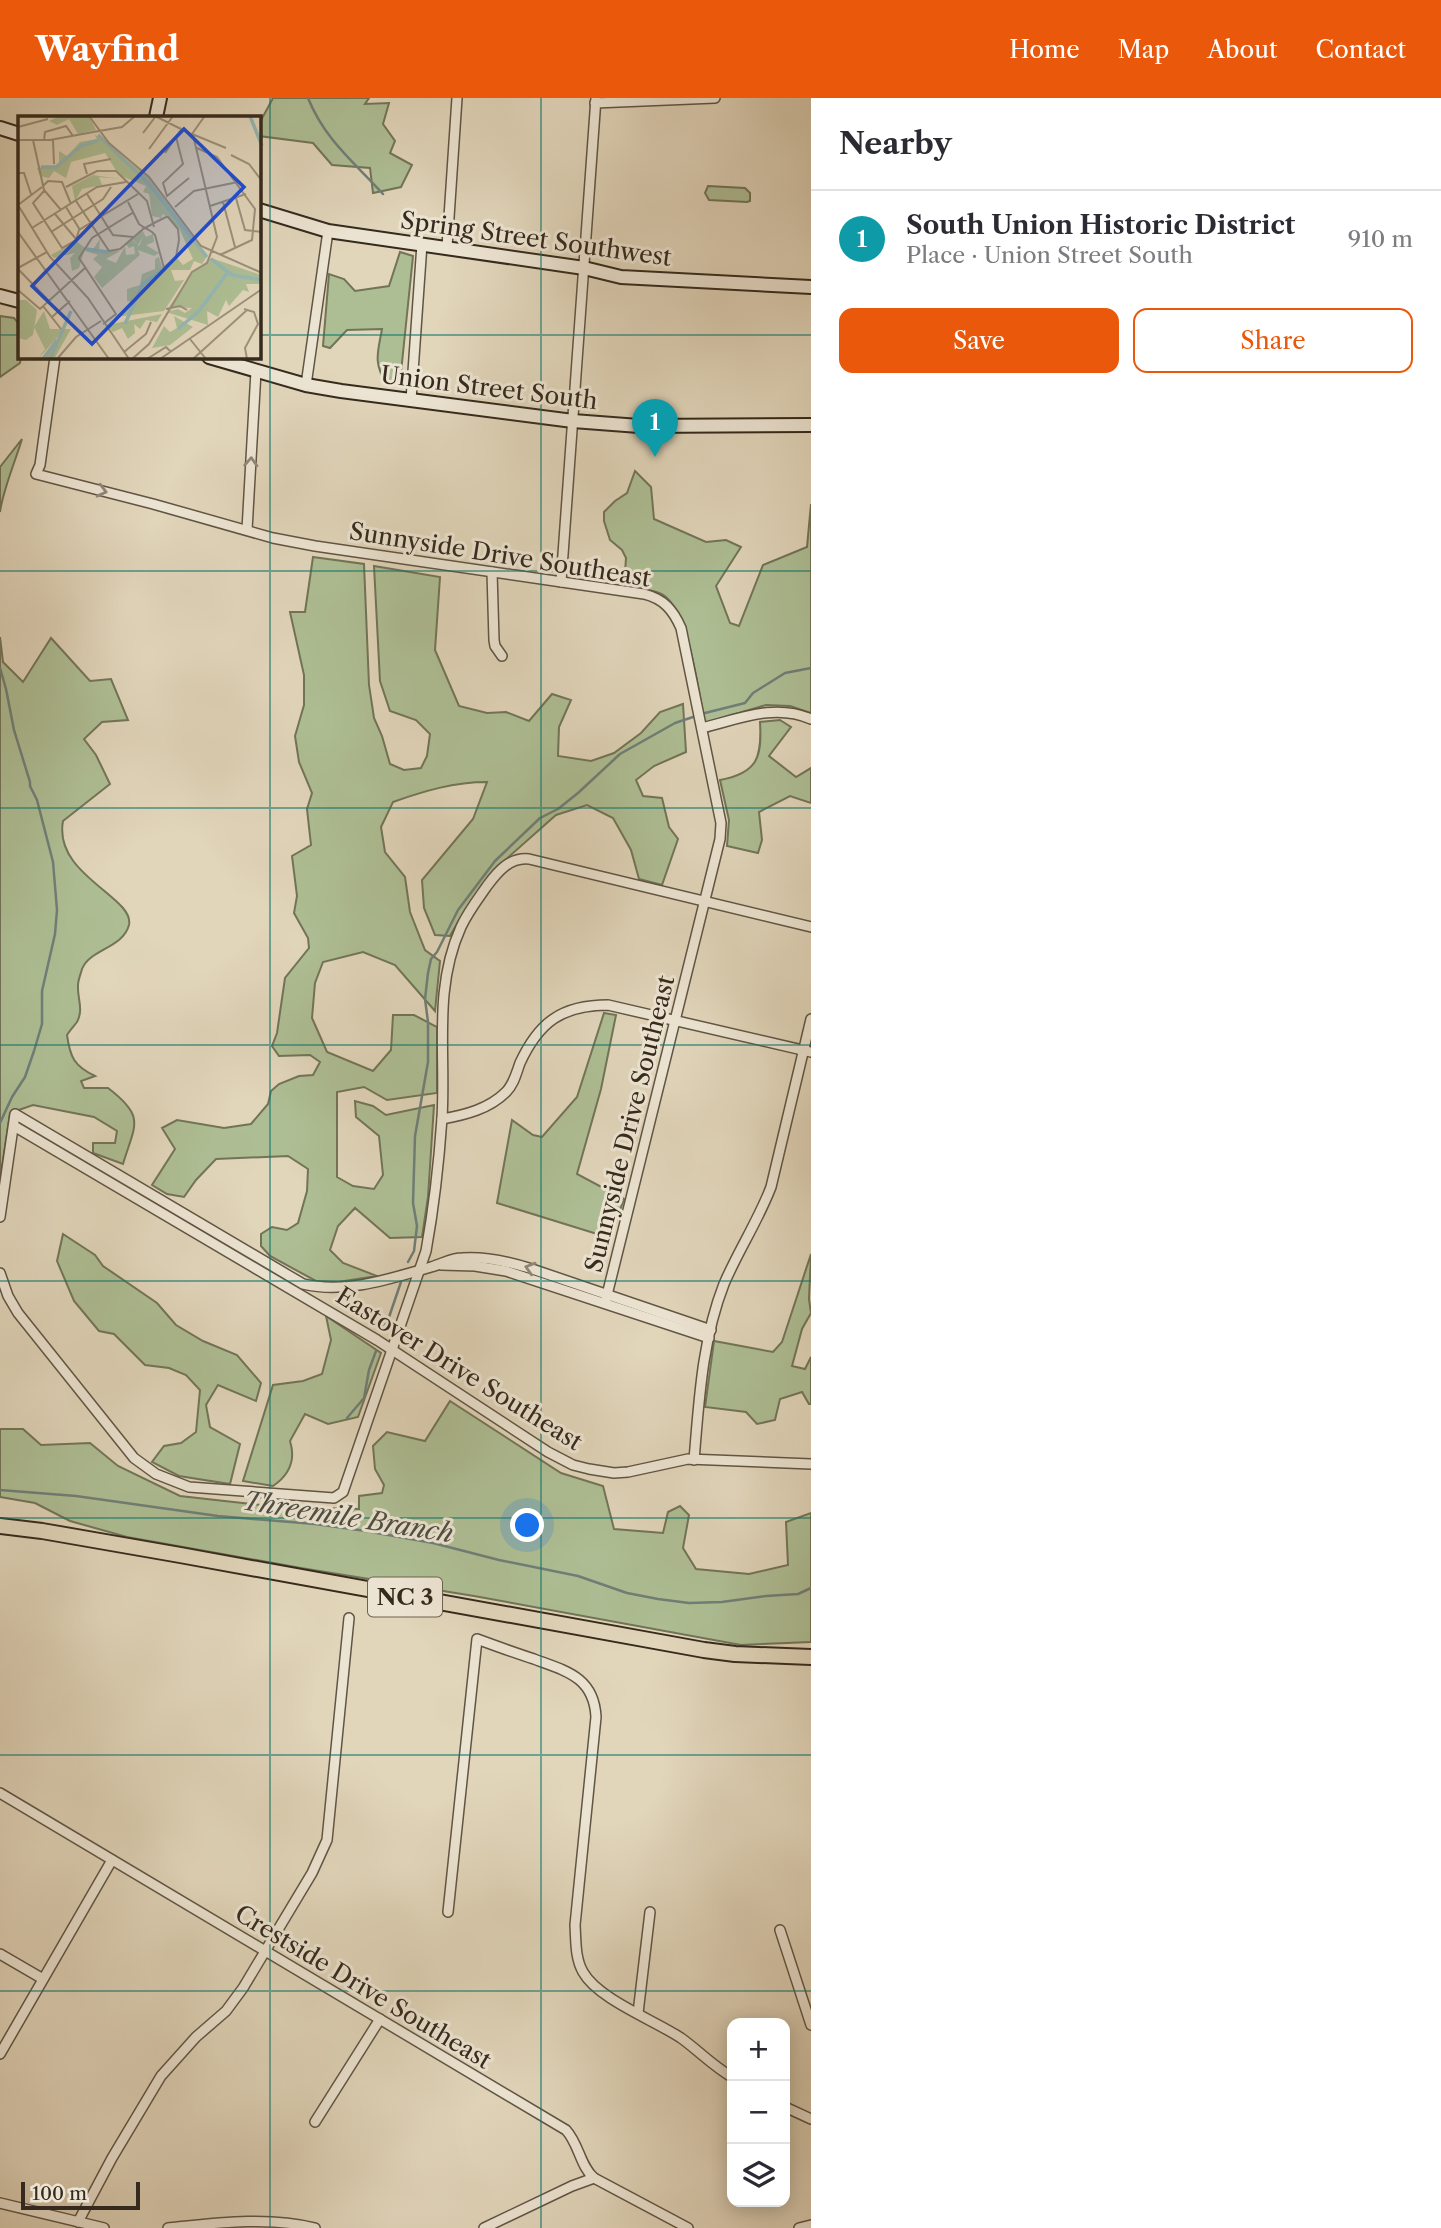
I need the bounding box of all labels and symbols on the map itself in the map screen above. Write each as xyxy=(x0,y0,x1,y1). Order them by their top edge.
inset map xyxy=(18,116,261,359)
street label: Spring Street Southwest xyxy=(399,205,674,272)
street label: Union Street South xyxy=(379,360,599,415)
pin: 1 xyxy=(632,399,678,457)
one-way arrow xyxy=(243,456,258,467)
one-way arrow xyxy=(96,483,108,497)
street label: Sunnyside Drive Southeast xyxy=(347,516,653,593)
street label: Sunnyside Drive Southeast xyxy=(579,972,681,1275)
one-way arrow xyxy=(524,1262,536,1277)
street label: Eastover Drive Southeast xyxy=(331,1281,588,1457)
water label: Threemile Branch xyxy=(241,1485,455,1549)
your location xyxy=(510,1508,544,1542)
road number: NC 3 xyxy=(368,1578,442,1616)
street label: Crestside Drive Southeast xyxy=(230,1898,497,2075)
scale bar xyxy=(21,2179,140,2211)

